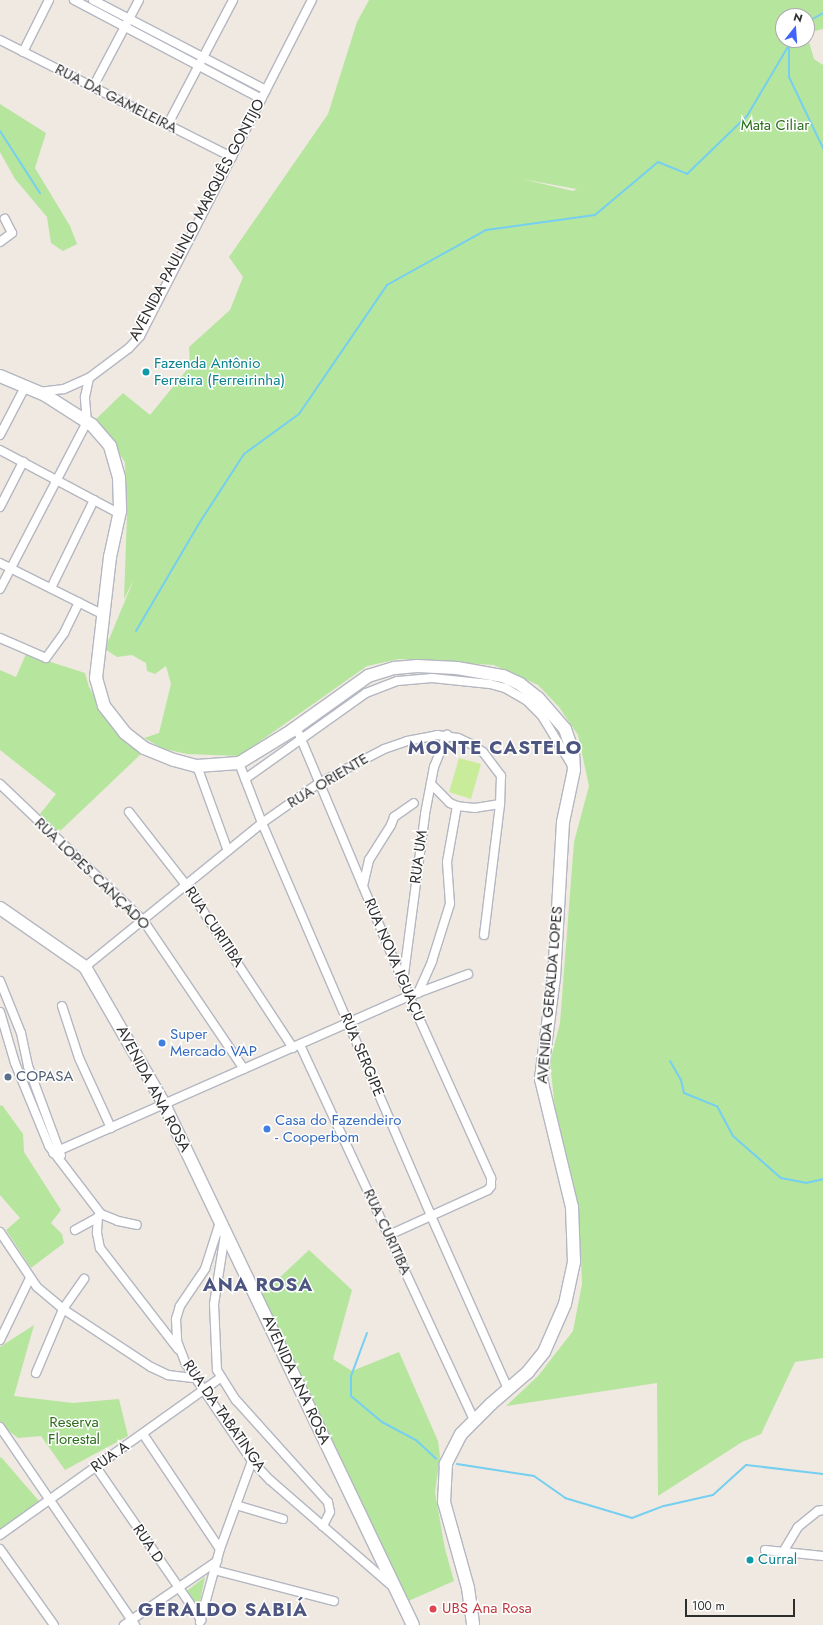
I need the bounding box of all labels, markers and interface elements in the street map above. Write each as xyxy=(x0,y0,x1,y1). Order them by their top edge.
north arrow xyxy=(775,8,815,48)
text: N xyxy=(792,9,805,26)
street label: RUA DA GAMELEIRA xyxy=(52,60,180,138)
street label: AVENIDA PAULINLO MARQUÊS GONTIJO xyxy=(125,96,269,344)
park label: Mata Ciliar xyxy=(741,117,809,135)
place label: Fazenda Antônio Ferreira (Ferreirinha) xyxy=(154,354,285,389)
marker: Fazenda Antônio Ferreira (Ferreirinha) xyxy=(141,367,151,377)
district label: MONTE CASTELO xyxy=(408,737,582,759)
street label: RUA ORIENTE xyxy=(284,750,372,812)
street label: RUA LOPES CANÇADO xyxy=(31,814,153,934)
street label: RUA UM xyxy=(407,829,431,885)
street label: RUA CURITIBA xyxy=(181,884,247,970)
street label: RUA NOVA IGUAÇU xyxy=(360,896,428,1024)
street label: AVENIDA GERALDA LOPES xyxy=(533,906,567,1084)
street label: RUA SERGIPE xyxy=(336,1011,388,1099)
street label: AVENIDA ANA ROSA xyxy=(112,1023,194,1155)
place label: Super Mercado VAP xyxy=(170,1025,257,1060)
marker: Super Mercado VAP xyxy=(157,1038,167,1048)
place label: COPASA xyxy=(16,1068,73,1086)
marker: COPASA xyxy=(3,1072,13,1082)
place label: Casa do Fazendeiro - Cooperbom xyxy=(275,1111,401,1146)
marker: Casa do Fazendeiro - Cooperbom xyxy=(262,1124,272,1134)
street label: RUA CURITIBA xyxy=(359,1186,415,1278)
district label: ANA ROSA xyxy=(203,1274,313,1296)
street label: AVENIDA ANA ROSA xyxy=(258,1313,334,1447)
street label: RUA DA TABATINGA xyxy=(179,1357,269,1475)
park label: Reserva Florestal xyxy=(48,1413,100,1448)
street label: RUA A xyxy=(88,1438,132,1476)
street label: RUA D xyxy=(129,1521,167,1567)
place label: Curral xyxy=(758,1551,797,1569)
marker: Curral xyxy=(745,1555,755,1565)
scale bar xyxy=(687,1591,797,1617)
text: 100 m xyxy=(692,1597,725,1615)
district label: GERALDO SABIÁ xyxy=(138,1599,308,1621)
place label: UBS Ana Rosa xyxy=(442,1600,532,1618)
marker: UBS Ana Rosa xyxy=(427,1603,439,1615)

